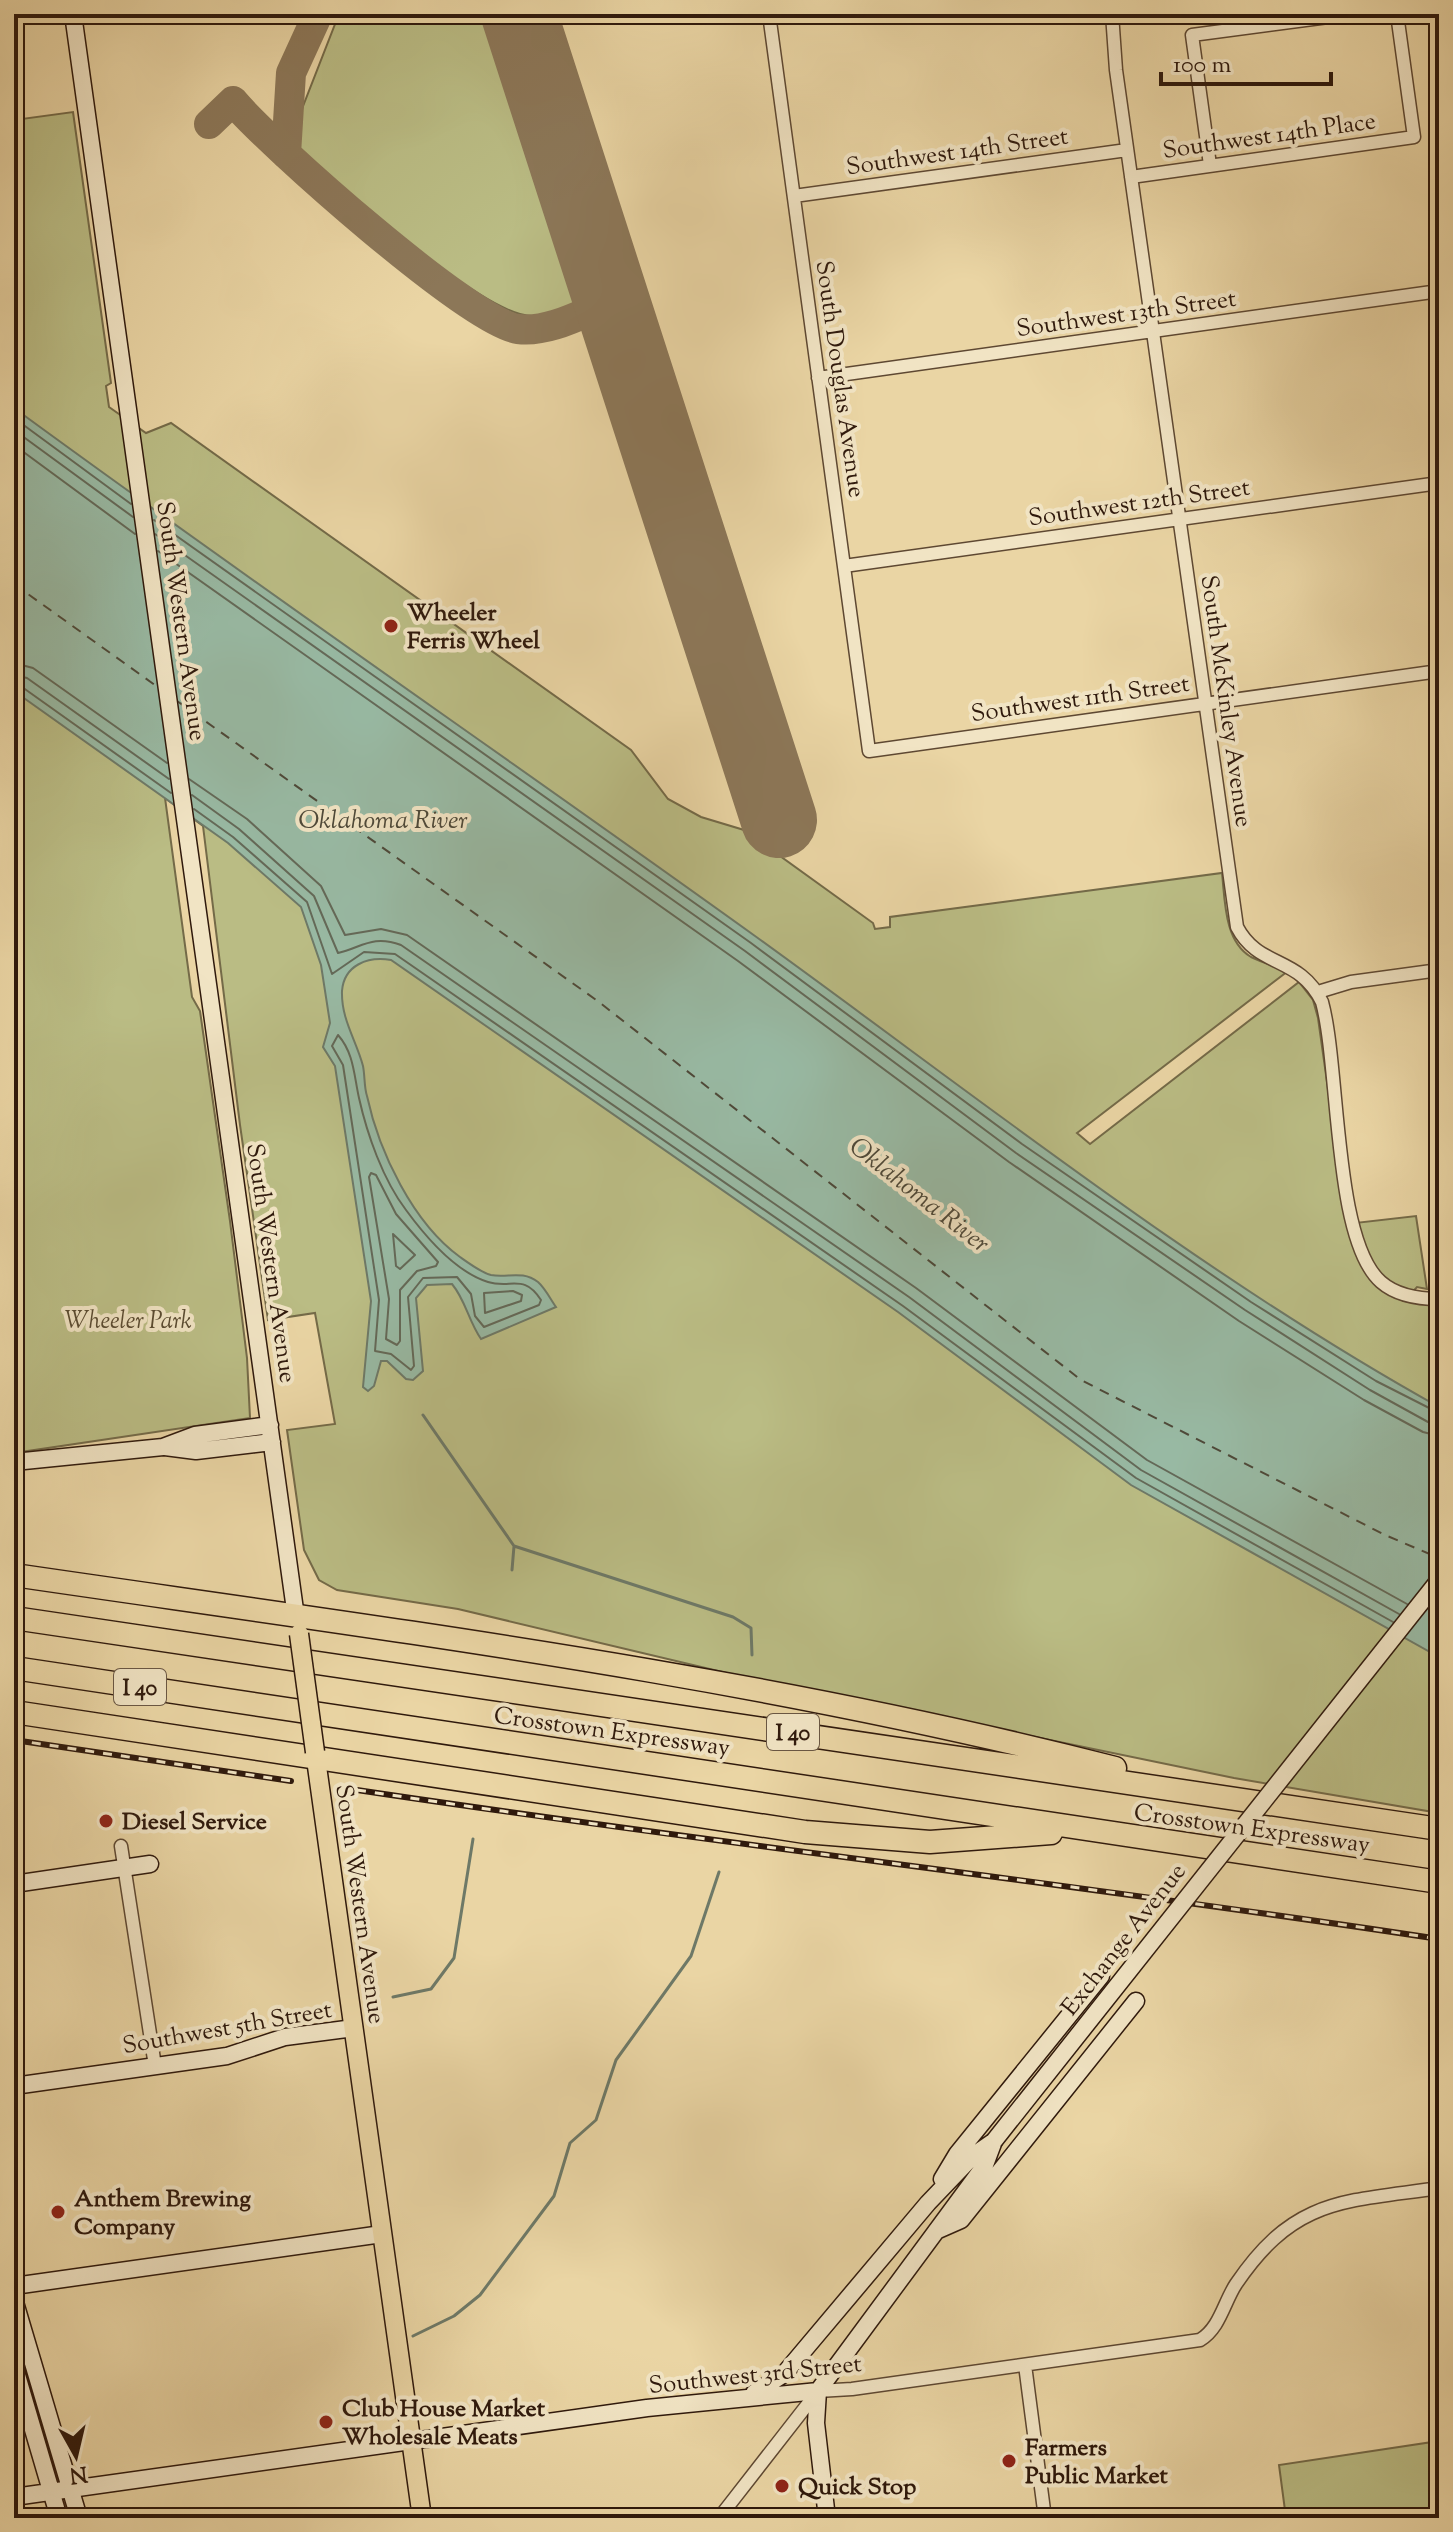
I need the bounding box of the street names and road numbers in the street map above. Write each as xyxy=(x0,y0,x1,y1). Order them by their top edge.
street label: Southwest 14th Place xyxy=(1160,105,1378,169)
street label: Southwest 14th Street xyxy=(844,121,1071,185)
street label: South Douglas Avenue xyxy=(806,259,872,500)
street label: Southwest 13th Street xyxy=(1014,283,1238,347)
street label: Southwest 12th Street xyxy=(1026,472,1252,536)
street label: South Western Avenue xyxy=(146,499,214,743)
street label: South McKinley Avenue xyxy=(1191,573,1260,829)
street label: Southwest 11th Street xyxy=(969,668,1192,732)
street label: South Western Avenue xyxy=(236,1141,304,1385)
road number: I 40 xyxy=(114,1669,166,1705)
street label: Crosstown Expressway xyxy=(491,1700,732,1766)
road number: I 40 xyxy=(767,1714,819,1750)
street label: South Western Avenue xyxy=(325,1782,393,2026)
street label: Crosstown Expressway xyxy=(1131,1797,1372,1863)
street label: Exchange Avenue xyxy=(1054,1857,1195,2024)
street label: Southwest 5th Street xyxy=(120,1994,335,2064)
street label: Southwest 3rd Street xyxy=(647,2348,863,2404)

